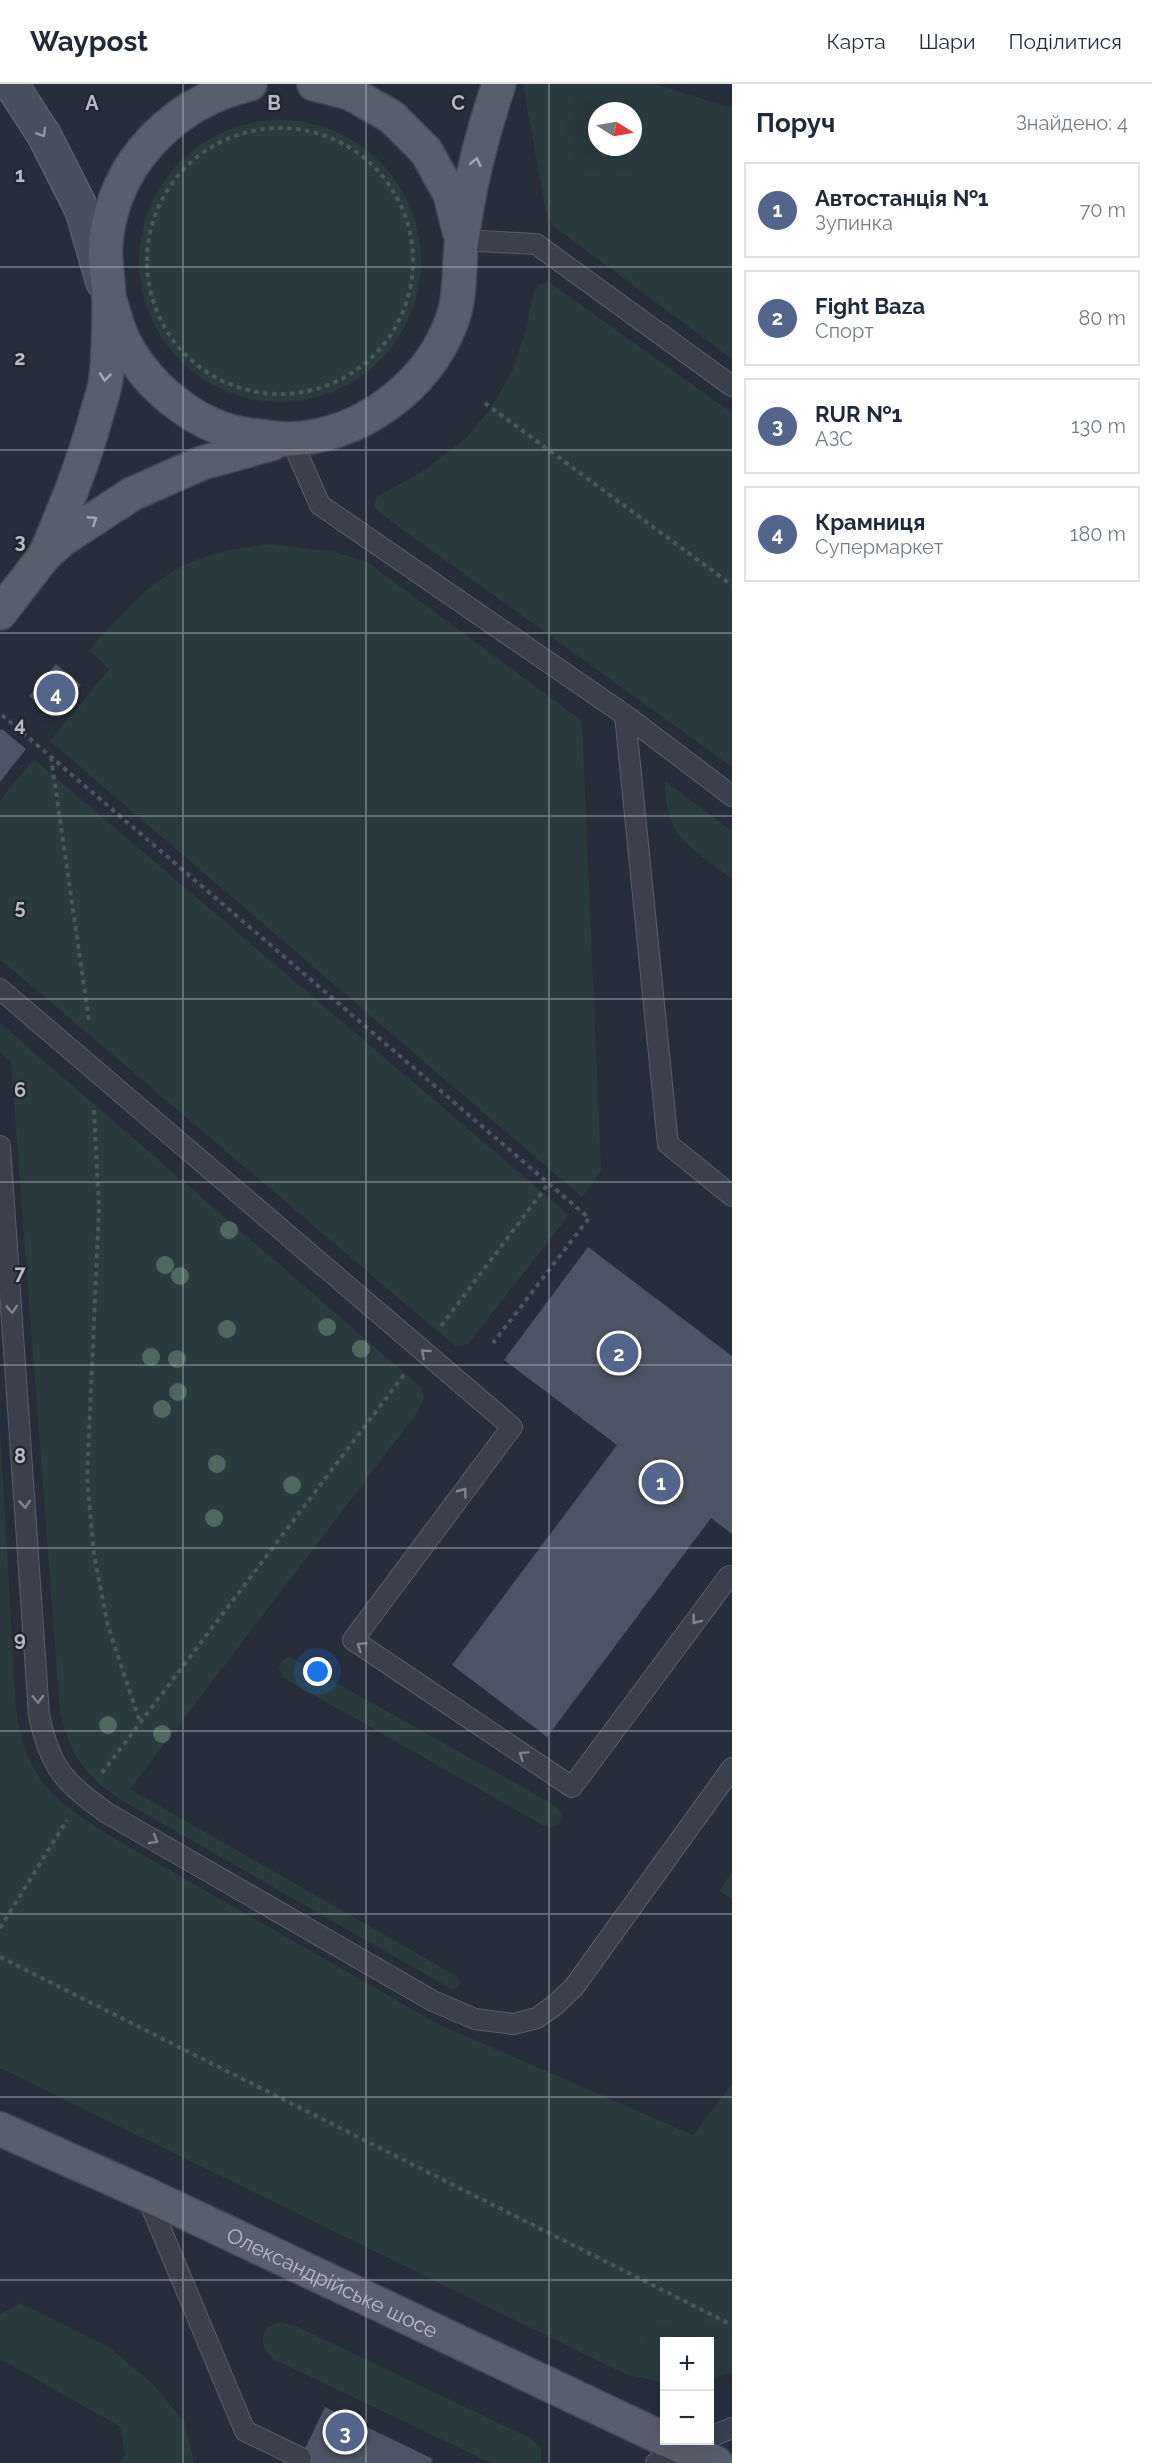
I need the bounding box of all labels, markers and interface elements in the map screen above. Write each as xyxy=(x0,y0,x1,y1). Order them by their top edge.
text: Waypost xyxy=(30,25,148,58)
text: Карта xyxy=(827,29,886,54)
text: Шари xyxy=(919,29,976,54)
text: Поділитися xyxy=(1009,29,1122,54)
text: A xyxy=(85,91,99,115)
text: B xyxy=(267,91,281,115)
text: C xyxy=(451,91,465,115)
north arrow xyxy=(588,102,642,156)
text: Поруч xyxy=(756,108,835,138)
text: Знайдено: 4 xyxy=(1016,111,1128,135)
one-way arrow xyxy=(35,127,47,137)
one-way arrow xyxy=(468,158,481,168)
text: 1 xyxy=(15,163,25,187)
text: Автостанція №1 xyxy=(815,185,989,211)
text: 1 xyxy=(773,198,782,222)
text: 70 m xyxy=(1080,198,1126,222)
text: Зупинка xyxy=(815,211,893,235)
text: Fight Baza xyxy=(815,293,925,319)
text: 2 xyxy=(772,306,783,330)
text: 80 m xyxy=(1078,306,1126,330)
text: Спорт xyxy=(815,319,874,343)
text: 2 xyxy=(14,346,26,370)
one-way arrow xyxy=(100,373,112,382)
text: RUR №1 xyxy=(815,401,902,427)
text: 3 xyxy=(772,414,783,438)
text: 130 m xyxy=(1071,414,1126,438)
text: АЗС xyxy=(815,427,853,451)
text: Крамниця xyxy=(815,509,925,535)
one-way arrow xyxy=(86,517,97,528)
text: 4 xyxy=(772,522,783,546)
text: 180 m xyxy=(1070,522,1126,546)
text: 3 xyxy=(14,529,26,553)
text: Супермаркет xyxy=(815,535,943,559)
pin: 4 xyxy=(36,670,76,716)
text: 4 xyxy=(14,712,26,736)
text: 5 xyxy=(14,895,26,919)
text: 6 xyxy=(14,1078,26,1102)
text: 7 xyxy=(14,1261,26,1285)
one-way arrow xyxy=(5,1305,18,1314)
pin: 2 xyxy=(600,1330,638,1376)
one-way arrow xyxy=(421,1349,432,1360)
text: 8 xyxy=(14,1444,26,1468)
pin: 1 xyxy=(642,1460,680,1504)
one-way arrow xyxy=(456,1488,467,1499)
one-way arrow xyxy=(19,1499,32,1508)
one-way arrow xyxy=(693,1614,704,1625)
text: 9 xyxy=(14,1627,26,1651)
one-way arrow xyxy=(357,1642,368,1653)
your location xyxy=(303,1657,332,1686)
one-way arrow xyxy=(32,1694,45,1703)
one-way arrow xyxy=(519,1750,529,1762)
one-way arrow xyxy=(148,1833,158,1844)
street label: Олександрійське шосе xyxy=(223,2222,442,2343)
map controls xyxy=(660,2337,714,2445)
button: + xyxy=(660,2337,714,2391)
button: − xyxy=(660,2391,714,2445)
pin: 3 xyxy=(326,2410,364,2454)

